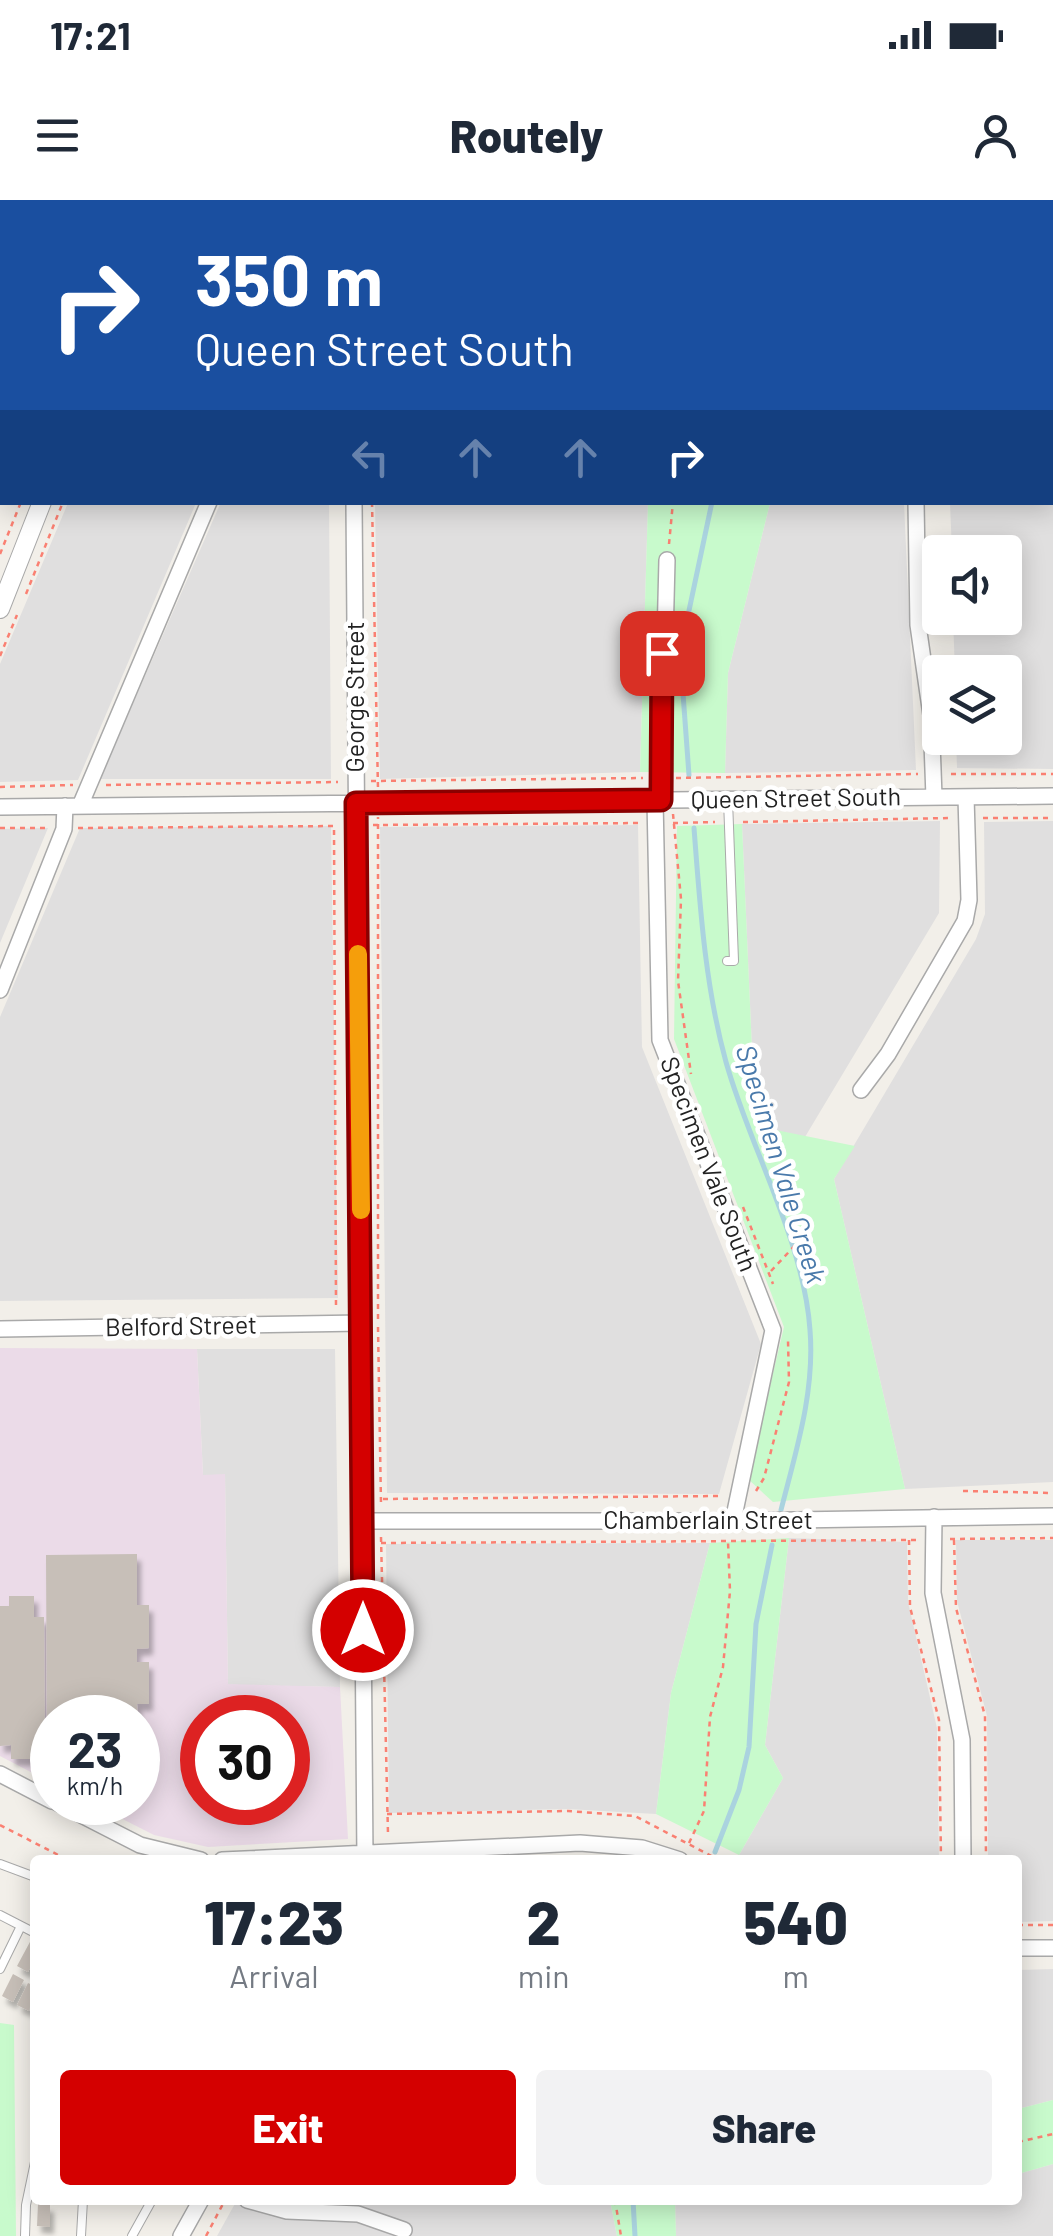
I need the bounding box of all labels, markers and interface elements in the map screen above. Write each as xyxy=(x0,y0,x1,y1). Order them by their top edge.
text: 17:21 xyxy=(50,12,131,58)
icon: menu xyxy=(30,108,85,163)
text: Routely xyxy=(450,108,603,162)
icon: person xyxy=(968,108,1023,163)
text: 350 m xyxy=(195,236,383,320)
icon: right xyxy=(30,240,160,370)
text: Queen Street South xyxy=(195,321,574,375)
icon: left xyxy=(343,430,398,485)
icon: ahead xyxy=(448,430,503,485)
icon: ahead xyxy=(553,430,608,485)
icon: right xyxy=(658,430,713,485)
map controls xyxy=(922,535,1022,755)
button: sound xyxy=(922,535,1022,635)
pin xyxy=(620,611,705,696)
street label: George Street xyxy=(339,621,369,773)
icon: arrive xyxy=(635,626,690,681)
button: layers xyxy=(922,655,1022,755)
street label: Queen Street South xyxy=(691,780,901,814)
water label: Specimen Vale Creek xyxy=(730,1040,835,1287)
street label: Specimen Vale South xyxy=(655,1052,765,1275)
street label: Belford Street xyxy=(105,1309,257,1341)
street label: Chamberlain Street xyxy=(603,1504,813,1534)
position arrow xyxy=(311,1578,415,1682)
speed limit sign: 30 xyxy=(180,1695,310,1825)
text: 23 xyxy=(68,1718,122,1778)
text: km/h xyxy=(67,1770,123,1800)
text: 17:23 xyxy=(204,1885,344,1957)
text: 2 xyxy=(527,1885,561,1957)
text: 540 xyxy=(744,1885,848,1957)
text: Arrival xyxy=(229,1956,319,1994)
text: min xyxy=(518,1956,570,1994)
text: m xyxy=(783,1956,809,1994)
button: Exit xyxy=(60,2070,516,2185)
button: Share xyxy=(536,2070,992,2185)

